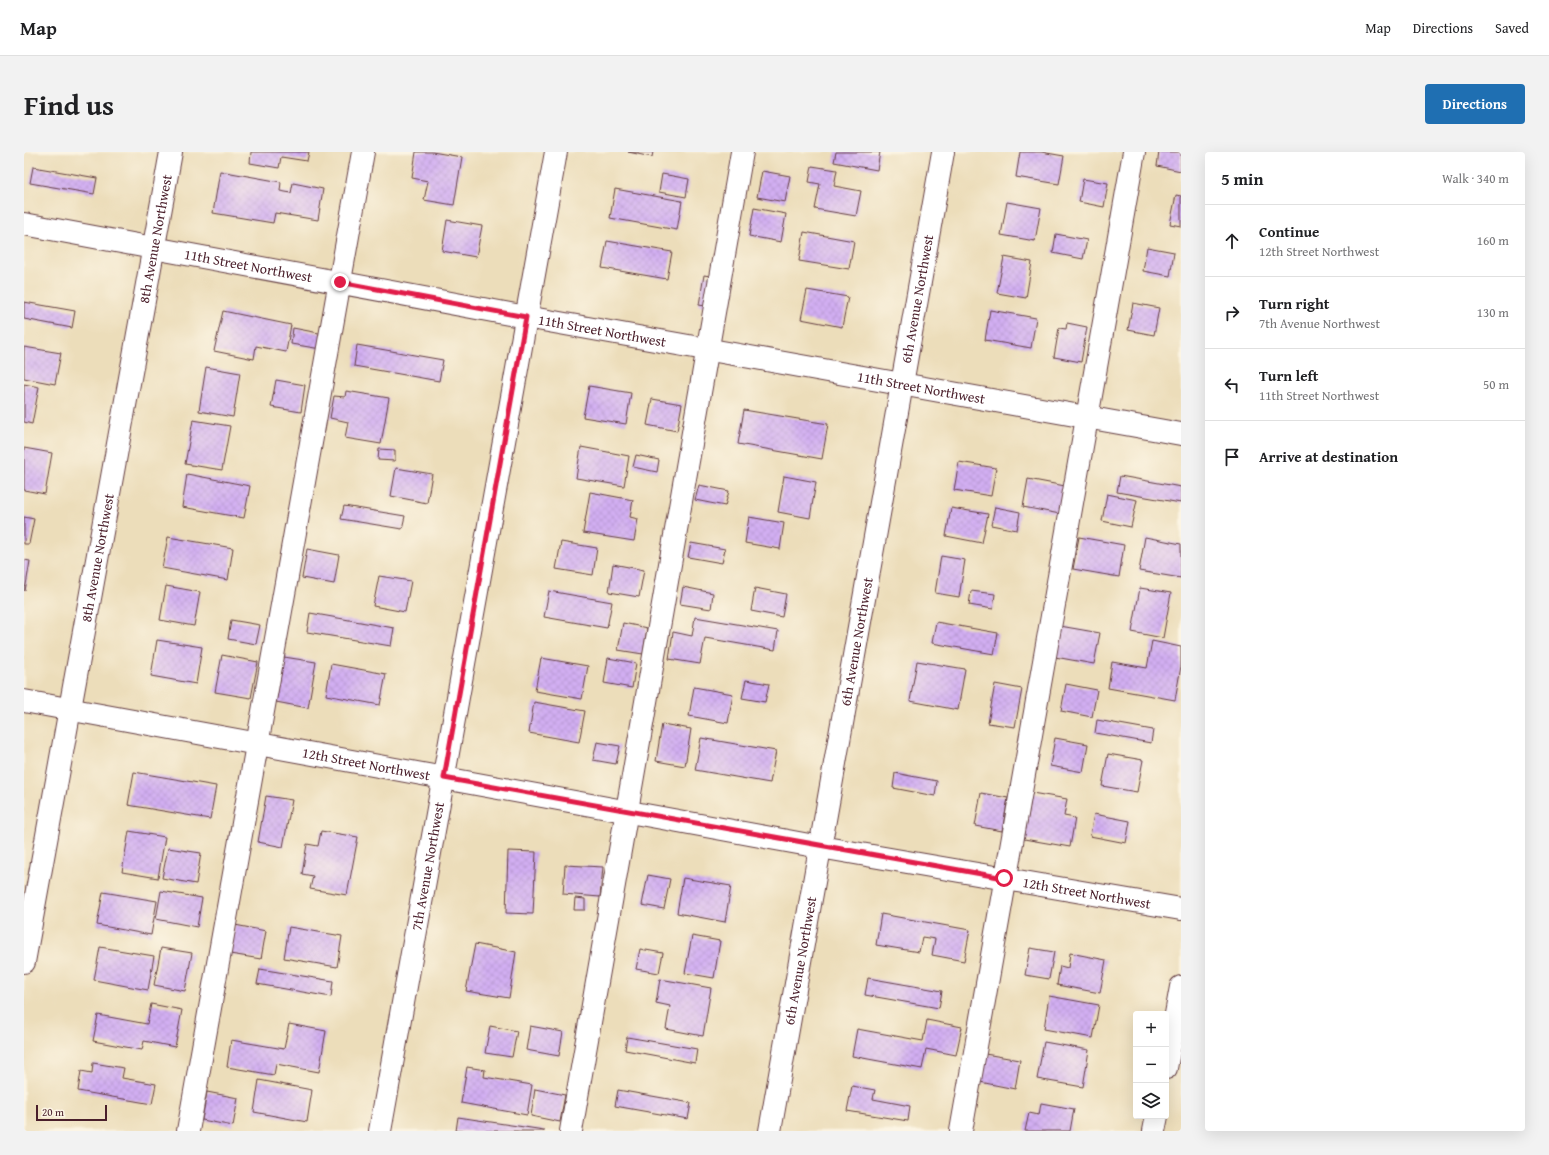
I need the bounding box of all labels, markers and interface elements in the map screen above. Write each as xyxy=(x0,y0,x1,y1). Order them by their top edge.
text: Map xyxy=(20,14,57,42)
text: Map xyxy=(1365,18,1391,38)
text: Directions xyxy=(1413,18,1473,38)
text: Saved xyxy=(1495,18,1529,38)
text: Find us xyxy=(24,84,114,125)
button: Directions xyxy=(1425,84,1525,124)
text: 5 min xyxy=(1221,166,1263,191)
text: Walk · 340 m xyxy=(1442,169,1509,188)
street label: 8th Avenue Northwest xyxy=(134,173,177,305)
text: Continue xyxy=(1259,221,1320,242)
icon: ahead xyxy=(1221,230,1243,252)
text: 160 m xyxy=(1477,231,1509,250)
street label: 6th Avenue Northwest xyxy=(896,233,938,365)
text: 12th Street Northwest xyxy=(1259,242,1379,261)
street label: 11th Street Northwest xyxy=(183,244,314,287)
route end xyxy=(331,273,349,291)
text: Turn right xyxy=(1259,293,1330,314)
icon: right xyxy=(1221,302,1243,324)
text: 130 m xyxy=(1477,303,1509,322)
street label: 11th Street Northwest xyxy=(537,309,668,352)
text: 7th Avenue Northwest xyxy=(1259,314,1380,333)
text: Turn left xyxy=(1259,365,1318,386)
street label: 11th Street Northwest xyxy=(856,366,987,409)
icon: left xyxy=(1221,374,1243,396)
text: 50 m xyxy=(1483,375,1509,394)
text: 11th Street Northwest xyxy=(1259,386,1379,405)
icon: arrive xyxy=(1221,446,1243,468)
text: Arrive at destination xyxy=(1259,446,1398,467)
street label: 8th Avenue Northwest xyxy=(76,492,119,624)
street label: 6th Avenue Northwest xyxy=(835,576,878,708)
street label: 12th Street Northwest xyxy=(301,742,432,785)
street label: 7th Avenue Northwest xyxy=(406,800,449,932)
route start xyxy=(995,869,1013,887)
street label: 12th Street Northwest xyxy=(1021,872,1152,914)
street label: 6th Avenue Northwest xyxy=(779,895,821,1027)
map controls xyxy=(1133,1011,1169,1119)
button: + xyxy=(1133,1011,1169,1047)
button: − xyxy=(1133,1047,1169,1083)
button: layers xyxy=(1133,1083,1169,1119)
scale bar xyxy=(36,1103,107,1122)
text: 20 m xyxy=(42,1104,64,1120)

